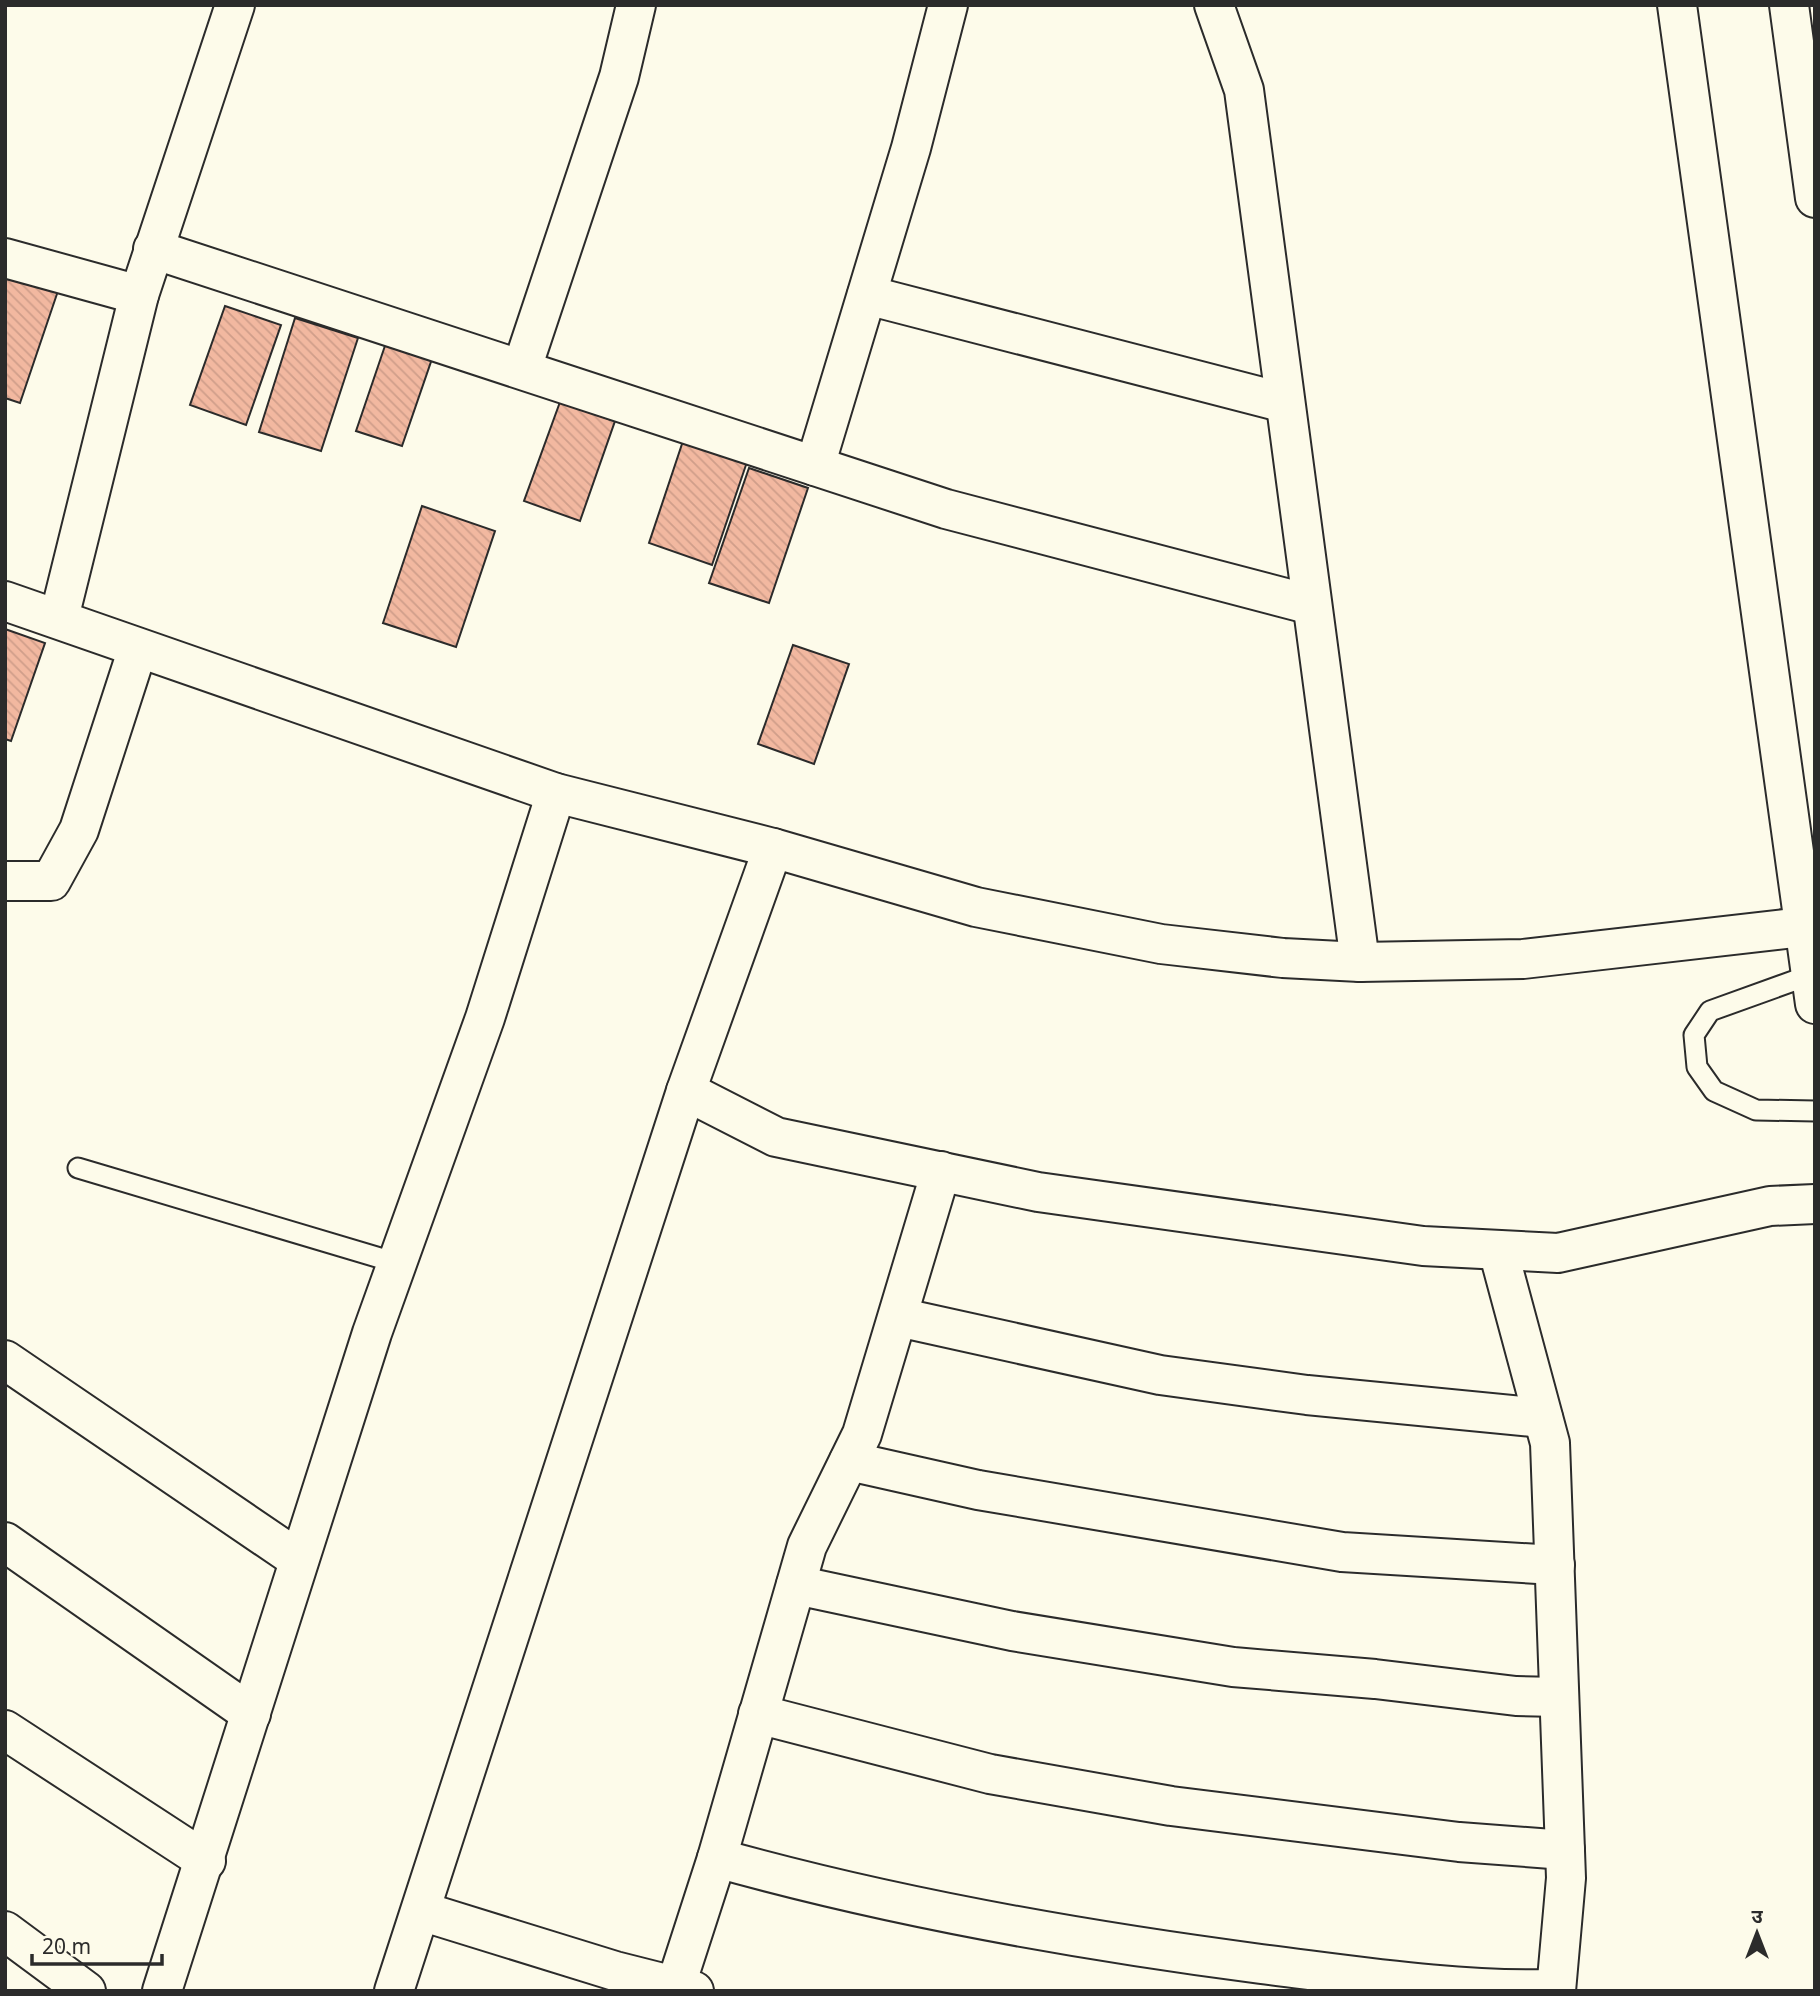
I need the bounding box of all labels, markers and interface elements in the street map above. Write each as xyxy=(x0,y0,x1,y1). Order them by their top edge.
north arrow xyxy=(1722,1898,1792,1968)
text: उ xyxy=(1751,1903,1763,1929)
scale bar xyxy=(32,1923,161,1967)
text: 20 m xyxy=(42,1932,91,1960)

